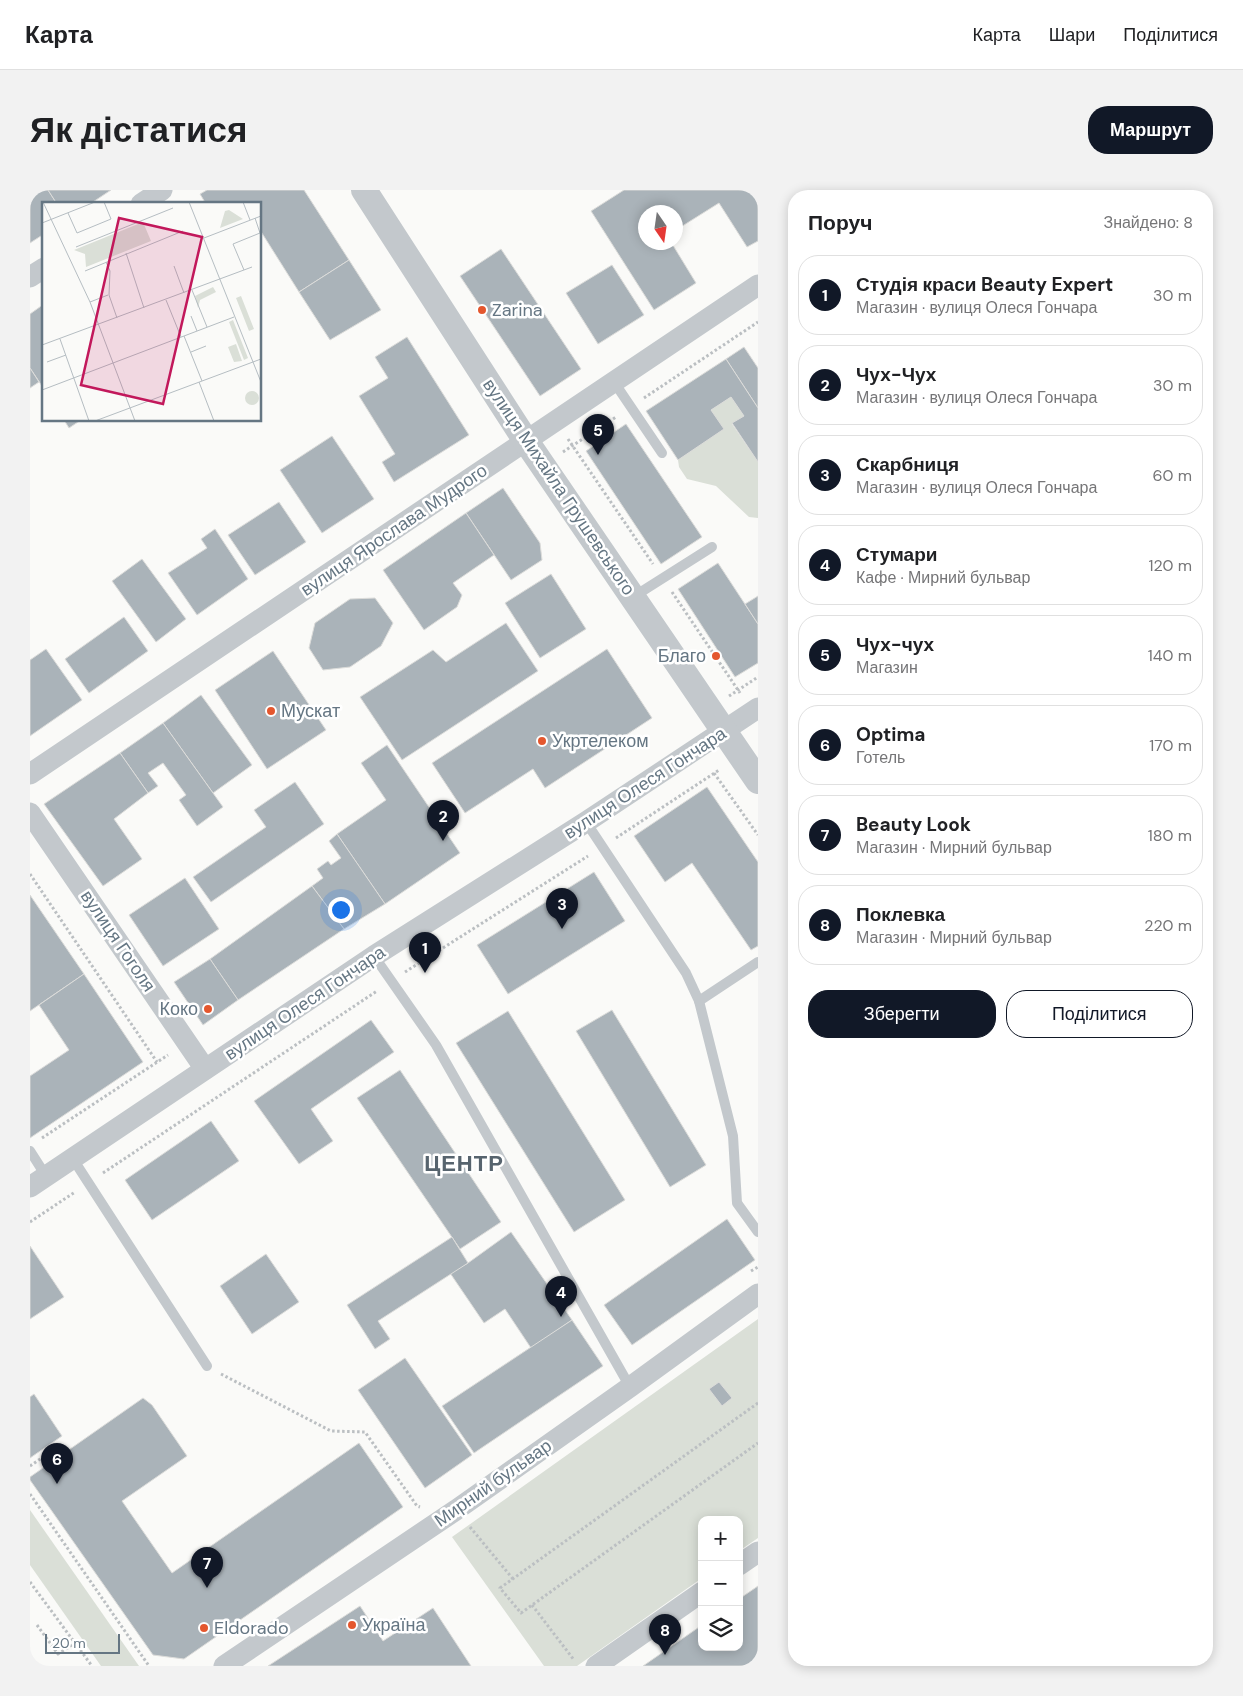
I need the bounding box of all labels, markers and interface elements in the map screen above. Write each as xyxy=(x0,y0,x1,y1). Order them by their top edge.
text: Карта xyxy=(25,19,93,50)
text: Карта xyxy=(973,23,1021,47)
text: Шари xyxy=(1049,23,1095,47)
text: Поділитися xyxy=(1123,23,1218,47)
button: Маршрут xyxy=(1088,106,1213,154)
text: Як дістатися xyxy=(30,107,247,153)
inset map xyxy=(42,202,261,421)
north arrow xyxy=(638,205,683,250)
text: Поруч xyxy=(808,209,872,237)
text: Знайдено: 8 xyxy=(1103,212,1193,233)
text: Студія краси Beauty Expert xyxy=(856,272,1113,297)
text: 1 xyxy=(822,285,828,306)
text: 30 m xyxy=(1153,285,1192,306)
text: Магазин · вулиця Олеся Гончара xyxy=(856,297,1097,318)
place label: Zarina xyxy=(492,298,543,322)
marker: Zarina xyxy=(476,304,488,316)
text: Чух-Чух xyxy=(856,362,936,387)
street label: вулиця Михайла Грушевського xyxy=(477,374,641,600)
text: 2 xyxy=(820,375,830,396)
text: 30 m xyxy=(1153,375,1192,396)
text: Магазин · вулиця Олеся Гончара xyxy=(856,387,1097,408)
pin: 5 xyxy=(582,414,614,455)
text: Скарбниця xyxy=(856,452,959,477)
street label: вулиця Ярослава Мудрого xyxy=(296,458,492,602)
text: 3 xyxy=(820,465,830,486)
text: 60 m xyxy=(1152,465,1192,486)
text: Магазин · вулиця Олеся Гончара xyxy=(856,477,1097,498)
text: Стумари xyxy=(856,542,937,567)
text: 4 xyxy=(820,555,830,576)
text: 120 m xyxy=(1148,555,1192,576)
text: Кафе · Мирний бульвар xyxy=(856,567,1030,588)
text: Чух-чух xyxy=(856,632,934,657)
place label: Благо xyxy=(658,644,706,668)
text: 5 xyxy=(820,645,830,666)
text: 140 m xyxy=(1148,645,1192,666)
marker: Благо xyxy=(710,650,722,662)
text: Магазин xyxy=(856,657,918,678)
place label: Мускат xyxy=(281,699,340,723)
marker: Мускат xyxy=(265,705,277,717)
street label: вулиця Олеся Гончара xyxy=(559,721,732,845)
text: Optima xyxy=(856,722,925,747)
place label: Укртелеком xyxy=(552,729,649,753)
marker: Укртелеком xyxy=(536,735,548,747)
text: 6 xyxy=(820,735,830,756)
text: 170 m xyxy=(1149,735,1192,756)
text: Готель xyxy=(856,747,905,768)
pin: 2 xyxy=(427,800,459,841)
text: Beauty Look xyxy=(856,812,971,837)
text: 7 xyxy=(821,825,829,846)
text: 180 m xyxy=(1148,825,1192,846)
text: Магазин · Мирний бульвар xyxy=(856,837,1052,858)
street label: вулиця Гоголя xyxy=(75,885,161,997)
pin: 3 xyxy=(546,888,578,929)
your location xyxy=(328,897,354,923)
text: Поклевка xyxy=(856,902,945,927)
text: 8 xyxy=(820,915,830,936)
text: 220 m xyxy=(1144,915,1192,936)
text: Магазин · Мирний бульвар xyxy=(856,927,1052,948)
pin: 1 xyxy=(409,932,441,973)
street label: вулиця Олеся Гончара xyxy=(220,940,391,1066)
button: Зберегти xyxy=(808,990,996,1038)
button: Поділитися xyxy=(1006,990,1193,1038)
place label: Коко xyxy=(159,997,198,1021)
marker: Коко xyxy=(202,1003,214,1015)
district label: ЦЕНТР xyxy=(424,1149,504,1178)
pin: 4 xyxy=(545,1276,577,1317)
street label: Мирний бульвар xyxy=(430,1434,556,1532)
pin: 6 xyxy=(41,1443,73,1484)
map controls xyxy=(698,1516,743,1651)
button: + xyxy=(698,1516,743,1561)
pin: 7 xyxy=(191,1547,223,1588)
button: − xyxy=(698,1561,743,1606)
button: layers xyxy=(698,1606,743,1651)
place label: Україна xyxy=(362,1613,426,1637)
pin: 8 xyxy=(649,1614,681,1655)
place label: Eldorado xyxy=(214,1616,289,1640)
marker: Україна xyxy=(346,1619,358,1631)
marker: Eldorado xyxy=(198,1622,210,1634)
scale bar xyxy=(45,1631,120,1654)
text: 20 m xyxy=(52,1634,86,1652)

